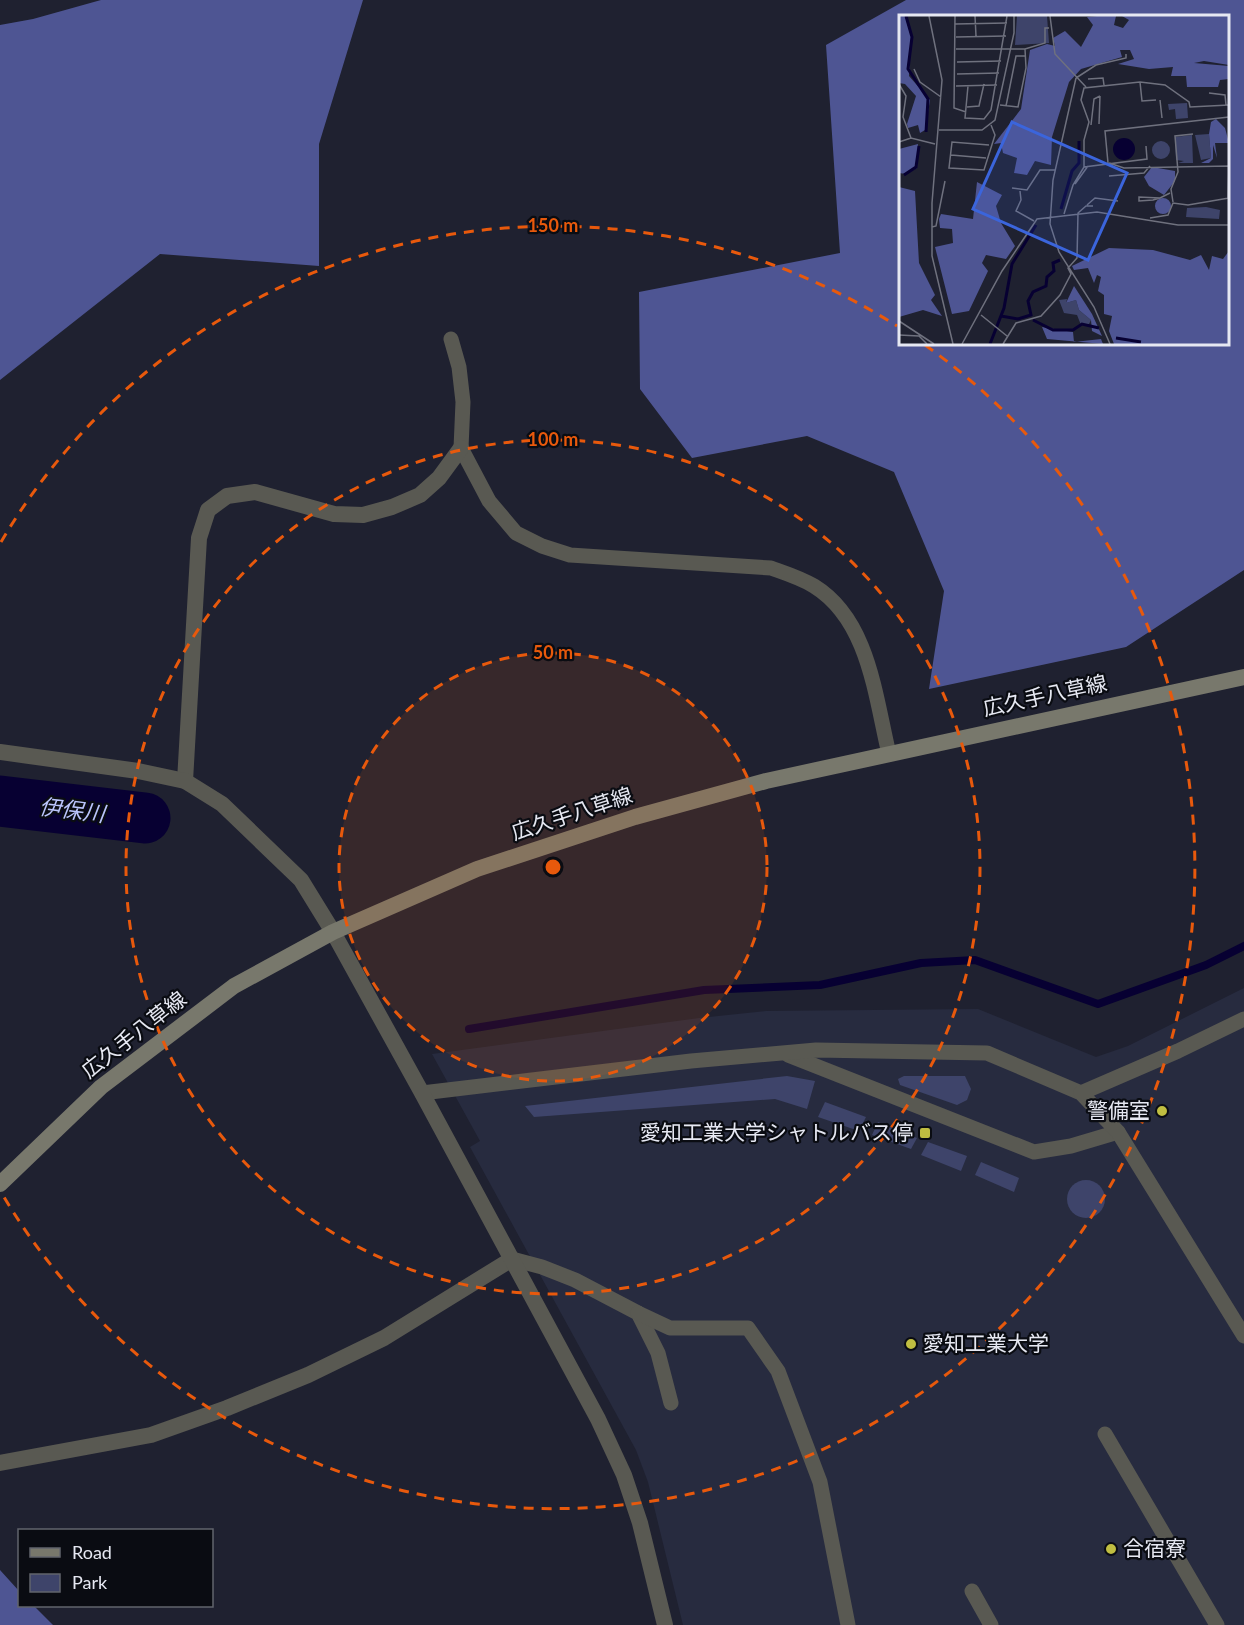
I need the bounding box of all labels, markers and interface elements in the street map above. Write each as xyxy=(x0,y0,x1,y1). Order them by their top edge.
inset map xyxy=(899,15,1229,345)
text: 150 m xyxy=(528,214,578,236)
text: 100 m xyxy=(528,428,578,450)
text: 50 m xyxy=(533,641,573,663)
street label: 広久手八草線 xyxy=(980,669,1109,720)
street label: 広久手八草線 xyxy=(508,781,635,844)
water label: 伊保川 xyxy=(38,792,108,827)
centre of rings xyxy=(543,857,563,877)
street label: 広久手八草線 xyxy=(76,985,190,1082)
place label: 警備室 xyxy=(1087,1097,1150,1122)
marker: 警備室 xyxy=(1155,1104,1169,1118)
place label: 愛知工業大学シャトルバス停 xyxy=(640,1119,913,1144)
marker: 愛知工業大学シャトルバス停 xyxy=(918,1126,932,1140)
place label: 愛知工業大学 xyxy=(923,1330,1049,1355)
marker: 愛知工業大学 xyxy=(904,1337,918,1351)
legend xyxy=(18,1529,213,1607)
place label: 合宿寮 xyxy=(1123,1535,1186,1560)
text: Road xyxy=(72,1541,112,1563)
marker: 合宿寮 xyxy=(1104,1542,1118,1556)
text: Park xyxy=(72,1571,108,1593)

